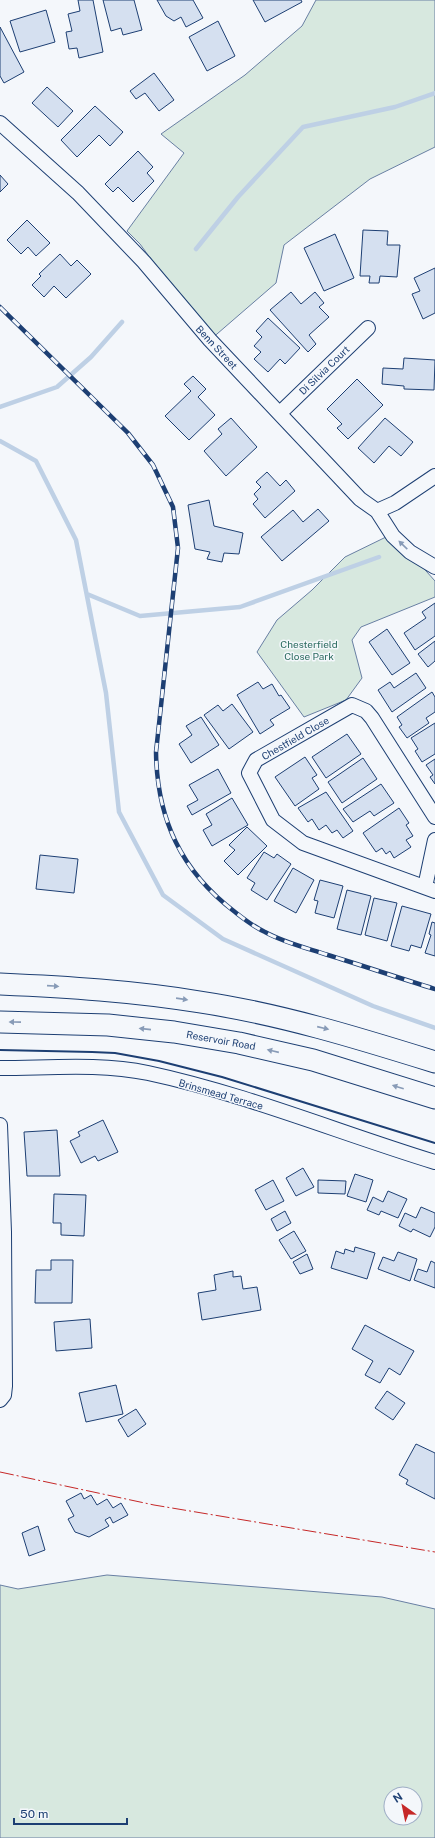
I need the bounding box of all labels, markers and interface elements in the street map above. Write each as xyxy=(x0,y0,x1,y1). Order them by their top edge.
street label: Benn Street xyxy=(194,323,240,371)
street label: Di Silvia Court xyxy=(296,343,352,397)
one-way arrow xyxy=(398,540,408,550)
park label: Chesterfield Close Park xyxy=(280,638,338,662)
street label: Chestfield Close xyxy=(259,714,331,762)
one-way arrow xyxy=(47,983,59,990)
one-way arrow xyxy=(176,996,188,1003)
one-way arrow xyxy=(8,1019,21,1025)
one-way arrow xyxy=(139,1026,151,1032)
one-way arrow xyxy=(317,1026,329,1032)
street label: Reservoir Road xyxy=(185,1028,257,1052)
one-way arrow xyxy=(267,1047,279,1053)
street label: Brinsmead Terrace xyxy=(177,1076,265,1112)
one-way arrow xyxy=(391,1083,403,1089)
north arrow xyxy=(383,1786,423,1826)
text: N xyxy=(391,1790,404,1805)
scale bar xyxy=(14,1800,127,1826)
text: 50 m xyxy=(20,1807,48,1821)

